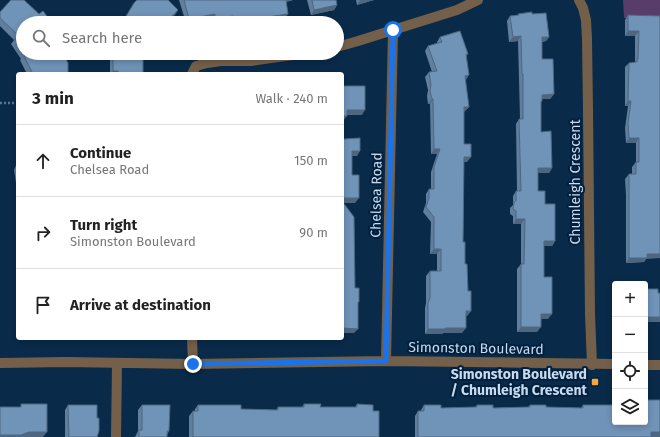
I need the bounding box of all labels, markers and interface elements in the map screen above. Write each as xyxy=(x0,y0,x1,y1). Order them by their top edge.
search box xyxy=(16,16,344,60)
route start xyxy=(384,21,402,39)
icon: search xyxy=(30,27,52,49)
text: Search here xyxy=(62,29,142,47)
text: 3 min xyxy=(32,88,74,109)
text: Walk · 240 m xyxy=(255,91,328,106)
street label: Chumleigh Crescent xyxy=(567,119,584,244)
text: Continue xyxy=(70,144,131,162)
icon: ahead xyxy=(32,150,54,172)
street label: Chelsea Road xyxy=(367,152,386,238)
text: 150 m xyxy=(294,153,328,168)
text: Chelsea Road xyxy=(70,162,149,177)
text: Turn right xyxy=(70,216,137,234)
icon: right xyxy=(32,222,54,244)
text: 90 m xyxy=(299,225,328,240)
text: Simonston Boulevard xyxy=(70,234,196,249)
map controls xyxy=(612,281,648,425)
button: + xyxy=(612,281,648,317)
icon: arrive xyxy=(32,294,54,316)
text: Arrive at destination xyxy=(70,296,211,314)
button: − xyxy=(612,317,648,353)
street label: Simonston Boulevard xyxy=(408,339,544,358)
button: locate xyxy=(612,353,648,389)
route end xyxy=(184,355,202,373)
place label: Simonston Boulevard / Chumleigh Crescent xyxy=(451,366,588,399)
marker: Simonston Boulevard / Chumleigh Crescent xyxy=(590,377,600,387)
button: layers xyxy=(612,389,648,425)

